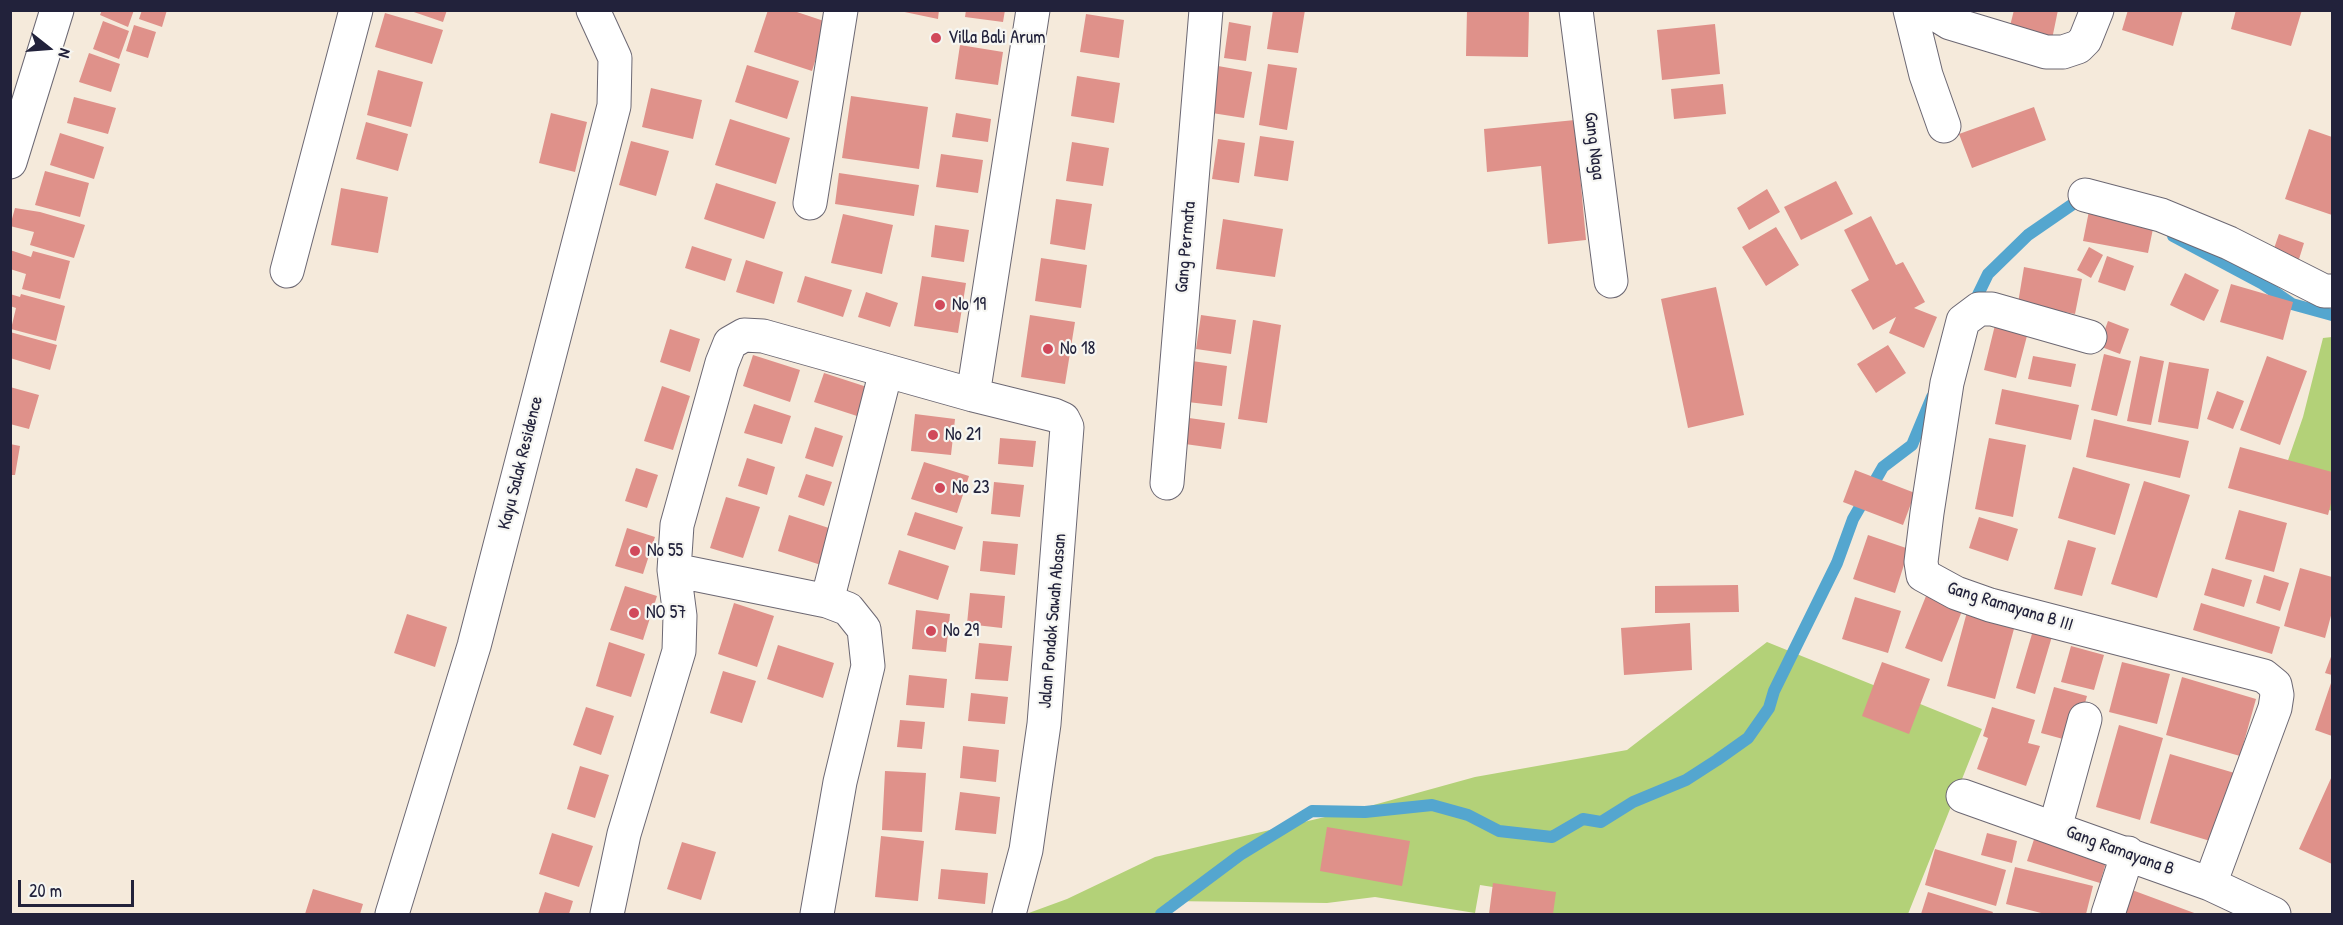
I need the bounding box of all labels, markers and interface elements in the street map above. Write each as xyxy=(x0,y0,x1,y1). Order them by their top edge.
north arrow xyxy=(18,18,78,78)
place label: Villa Bali Arum xyxy=(948,27,1045,49)
marker: Villa Bali Arum xyxy=(929,31,943,45)
text: N xyxy=(53,46,77,61)
street label: Gang Naga xyxy=(1579,111,1609,181)
street label: Gang Permata xyxy=(1171,201,1201,293)
place label: No 19 xyxy=(952,294,986,316)
marker: No 19 xyxy=(933,298,947,312)
place label: No 18 xyxy=(1060,338,1095,360)
marker: No 18 xyxy=(1041,342,1055,356)
street label: Kayu Salak Residence xyxy=(494,394,548,532)
place label: No 21 xyxy=(945,424,981,446)
marker: No 21 xyxy=(926,428,940,442)
place label: No 23 xyxy=(952,477,989,499)
marker: No 23 xyxy=(933,481,947,495)
street label: Jalan Pondok Sawah Abasan xyxy=(1035,533,1071,709)
place label: No 55 xyxy=(647,540,683,562)
marker: No 55 xyxy=(628,544,642,558)
street label: Gang Ramayana B III xyxy=(1944,578,2076,636)
place label: NO 57 xyxy=(646,602,686,624)
marker: NO 57 xyxy=(627,606,641,620)
place label: No 29 xyxy=(943,620,979,642)
marker: No 29 xyxy=(924,624,938,638)
street label: Gang Ramayana B xyxy=(2063,821,2177,881)
scale bar xyxy=(21,868,136,906)
text: 20 m xyxy=(29,878,62,903)

